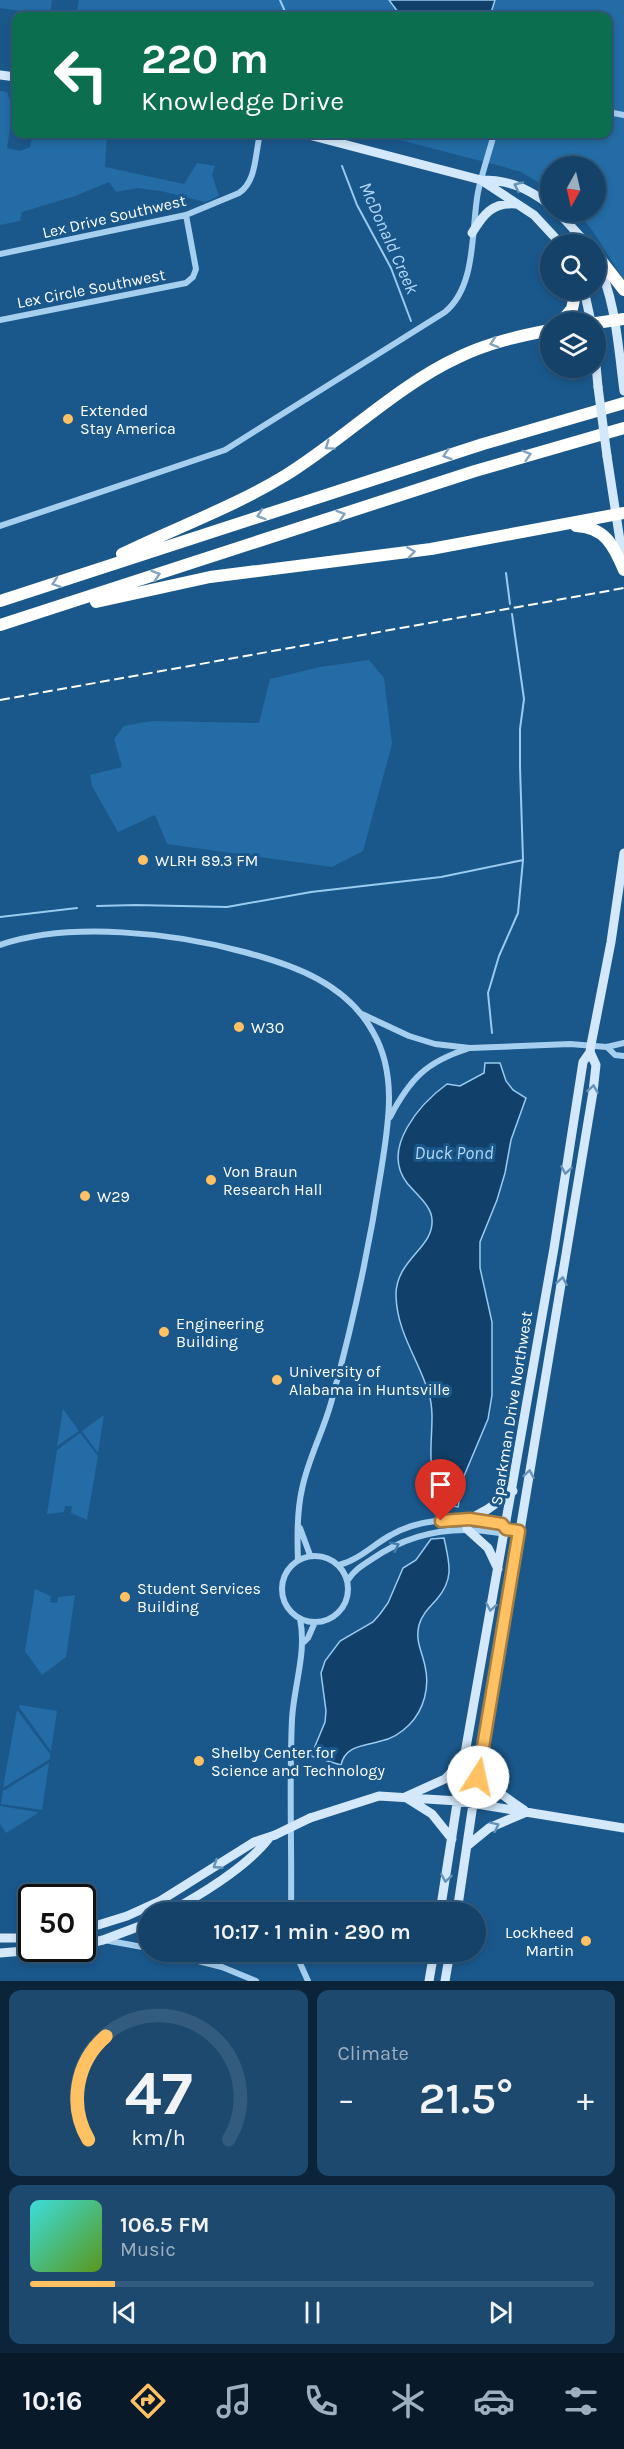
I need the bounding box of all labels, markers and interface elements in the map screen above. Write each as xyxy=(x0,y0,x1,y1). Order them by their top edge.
text: 220 m xyxy=(141,34,269,84)
icon: left xyxy=(42,36,120,114)
text: Knowledge Drive xyxy=(141,85,344,117)
north arrow xyxy=(540,156,606,222)
map controls xyxy=(540,156,606,378)
water label: McDonald Creek xyxy=(354,179,424,298)
one-way arrow xyxy=(513,181,524,193)
street label: Lex Drive Southwest xyxy=(40,191,188,242)
button: search xyxy=(540,234,606,300)
street label: Lex Circle Southwest xyxy=(15,265,167,312)
button: layers xyxy=(540,312,606,378)
one-way arrow xyxy=(489,336,500,349)
place label: Extended Stay America xyxy=(80,401,176,438)
marker: Extended Stay America xyxy=(61,412,75,426)
one-way arrow xyxy=(325,439,336,450)
one-way arrow xyxy=(442,448,453,461)
one-way arrow xyxy=(521,450,532,462)
one-way arrow xyxy=(256,508,267,520)
one-way arrow xyxy=(335,510,346,522)
one-way arrow xyxy=(406,546,415,558)
one-way arrow xyxy=(150,570,161,583)
one-way arrow xyxy=(51,575,62,588)
place label: WLRH 89.3 FM xyxy=(155,851,258,870)
marker: WLRH 89.3 FM xyxy=(136,853,150,867)
place label: W30 xyxy=(251,1018,284,1037)
marker: W30 xyxy=(232,1020,246,1034)
one-way arrow xyxy=(586,1084,598,1094)
water label: Duck Pond xyxy=(414,1142,494,1164)
place label: Von Braun Research Hall xyxy=(223,1162,322,1199)
one-way arrow xyxy=(560,1165,572,1175)
marker: Von Braun Research Hall xyxy=(204,1173,218,1187)
place label: W29 xyxy=(97,1187,130,1206)
marker: W29 xyxy=(78,1189,92,1203)
one-way arrow xyxy=(555,1277,568,1287)
street label: Sparkman Drive Northwest xyxy=(487,1310,536,1507)
place label: Engineering Building xyxy=(176,1314,264,1351)
marker: Engineering Building xyxy=(157,1325,171,1339)
place label: University of Alabama in Huntsville xyxy=(289,1362,450,1399)
marker: University of Alabama in Huntsville xyxy=(270,1373,284,1387)
pin xyxy=(415,1459,466,1521)
icon: arrive xyxy=(424,1468,457,1501)
one-way arrow xyxy=(522,1469,534,1478)
one-way arrow xyxy=(388,1541,399,1553)
place label: Student Services Building xyxy=(137,1579,261,1616)
marker: Student Services Building xyxy=(118,1590,132,1604)
one-way arrow xyxy=(486,1602,498,1612)
place label: Shelby Center for Science and Technology xyxy=(211,1743,385,1780)
position arrow xyxy=(446,1745,510,1809)
marker: Shelby Center for Science and Technology xyxy=(192,1754,206,1768)
one-way arrow xyxy=(488,1821,499,1833)
one-way arrow xyxy=(213,1858,224,1869)
one-way arrow xyxy=(440,1872,453,1882)
speed limit sign: 50 xyxy=(18,1884,96,1962)
text: 10:17 · 1 min · 290 m xyxy=(213,1919,411,1945)
place label: Lockheed Martin xyxy=(505,1923,574,1960)
marker: Lockheed Martin xyxy=(579,1934,593,1948)
text: Climate xyxy=(338,2042,409,2065)
text: 47 xyxy=(124,2057,192,2130)
text: 21.5° xyxy=(418,2072,513,2124)
text: − xyxy=(338,2080,355,2118)
text: + xyxy=(577,2080,594,2118)
text: km/h xyxy=(131,2125,185,2150)
text: 106.5 FM xyxy=(120,2212,209,2238)
text: Music xyxy=(120,2238,176,2261)
icon: previous xyxy=(108,2296,141,2329)
icon: pause xyxy=(296,2296,329,2329)
icon: next xyxy=(484,2296,517,2329)
icon: directions xyxy=(127,2380,169,2422)
icon: music xyxy=(213,2380,255,2422)
icon: phone xyxy=(300,2380,342,2422)
icon: climate xyxy=(387,2380,429,2422)
icon: car xyxy=(473,2380,515,2422)
icon: filters xyxy=(560,2380,602,2422)
text: 10:16 xyxy=(22,2385,82,2417)

